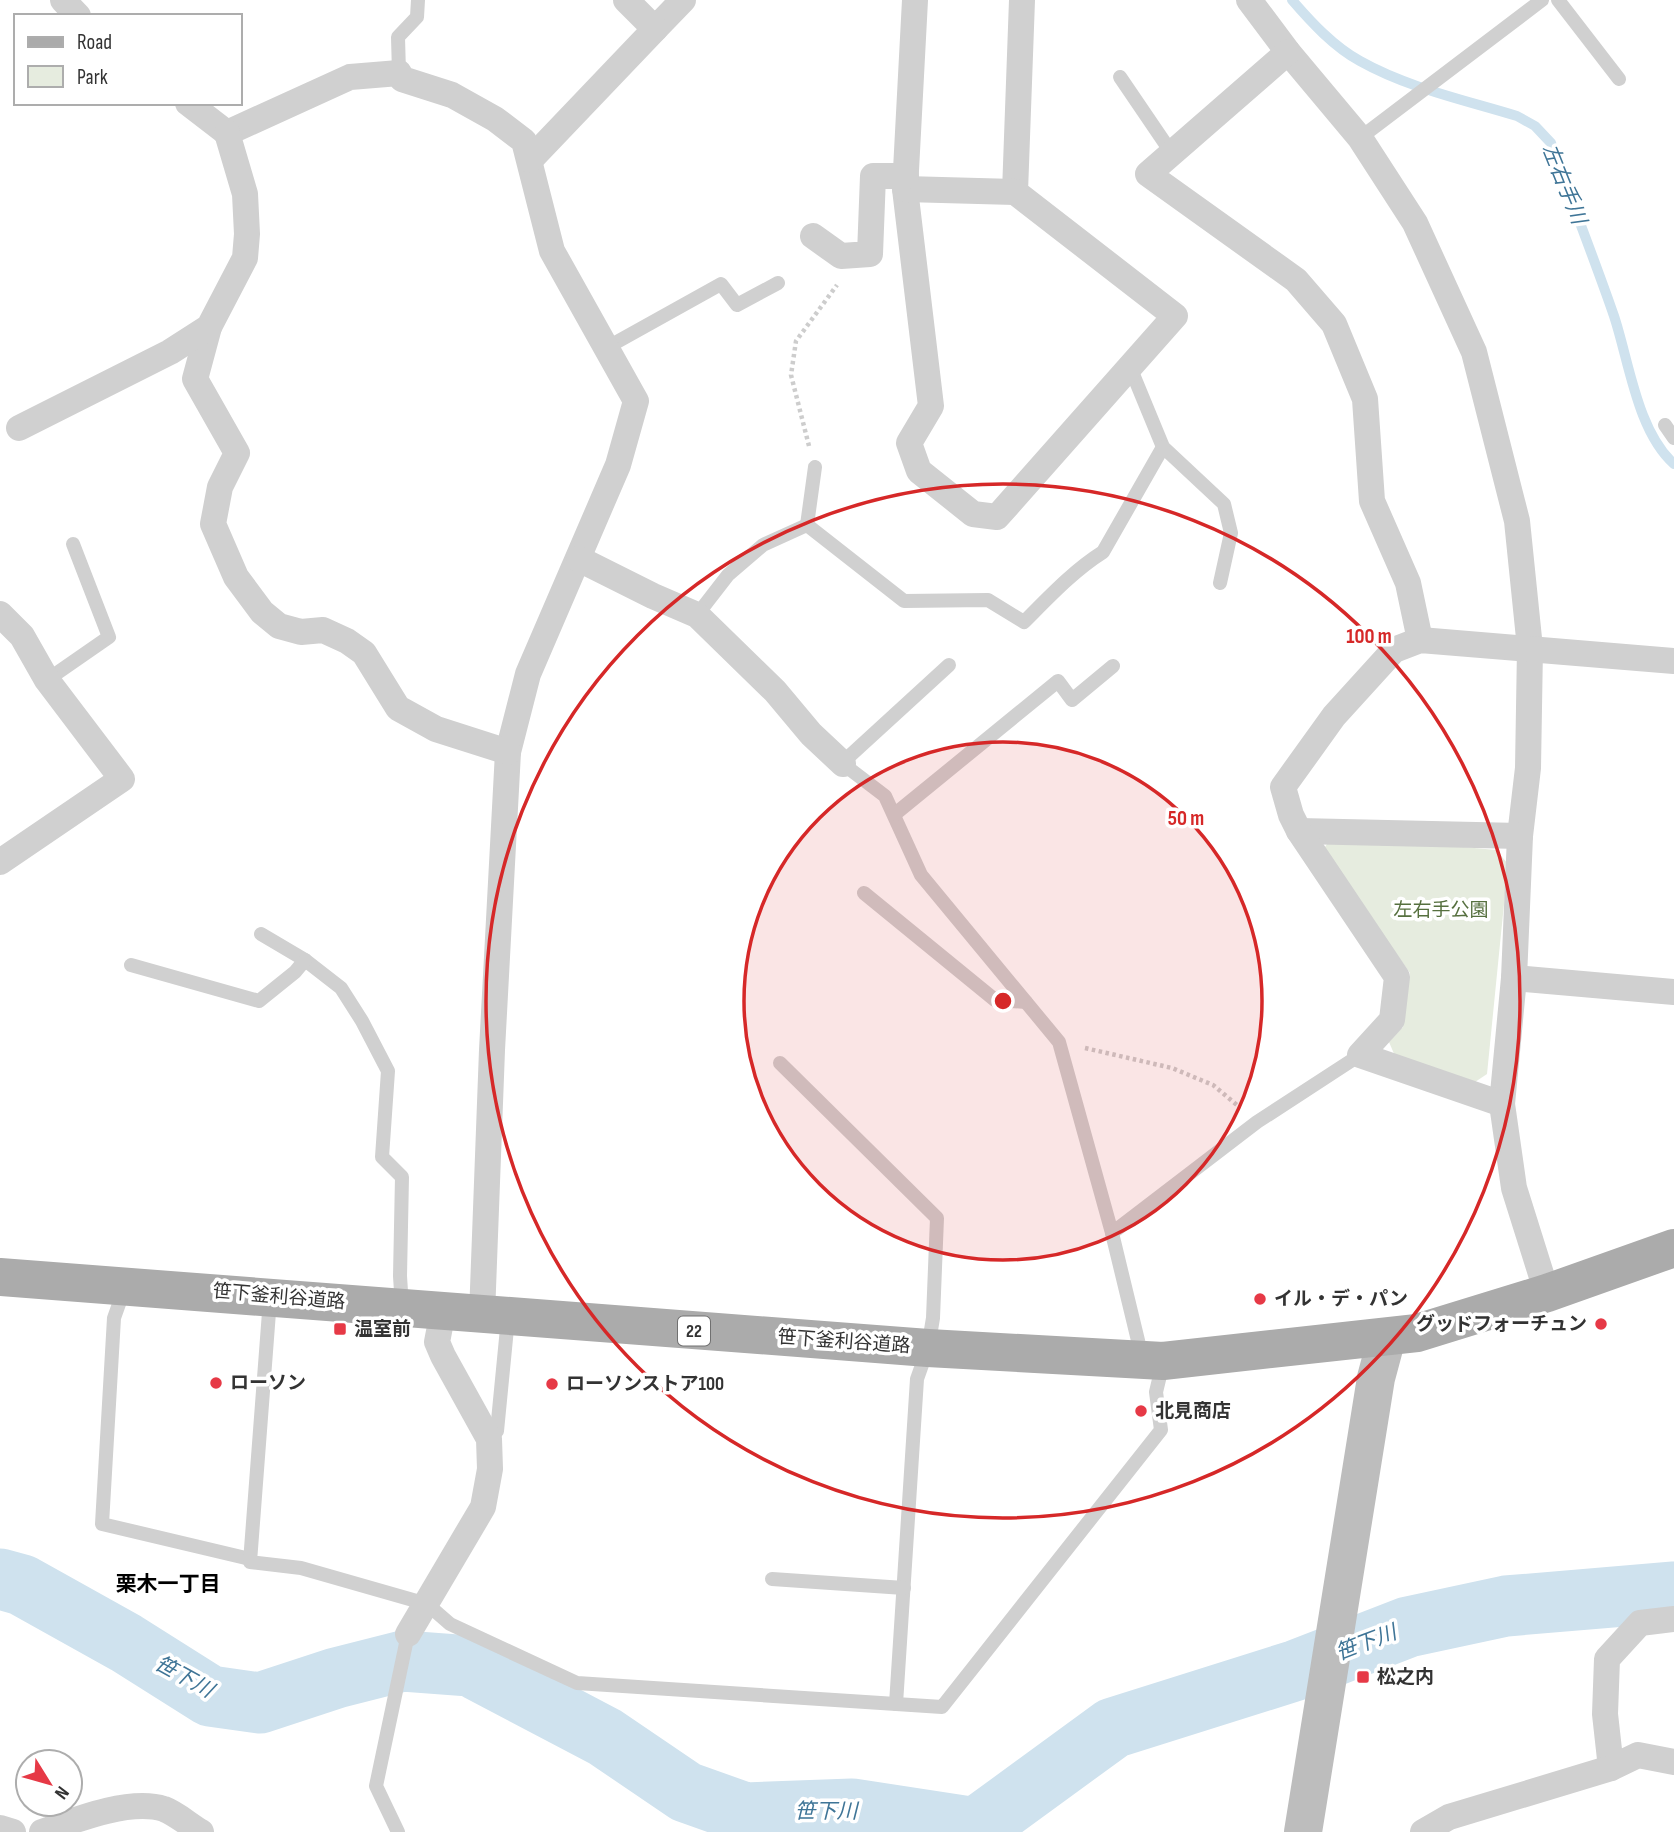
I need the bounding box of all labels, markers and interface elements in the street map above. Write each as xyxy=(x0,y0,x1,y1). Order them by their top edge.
legend xyxy=(14,14,242,105)
text: Road xyxy=(77,30,112,55)
text: Park xyxy=(77,65,108,90)
water label: 左右手川 xyxy=(1537,140,1592,229)
text: 100 m xyxy=(1346,624,1392,649)
text: 50 m xyxy=(1168,806,1204,831)
park label: 左右手公園 xyxy=(1393,899,1489,922)
centre of rings xyxy=(991,989,1015,1013)
street label: 笹下釜利谷道路 xyxy=(212,1280,346,1314)
place label: イル・デ・パン xyxy=(1274,1288,1408,1311)
marker: イル・デ・パン xyxy=(1252,1291,1268,1307)
place label: グッドフォーチュン xyxy=(1416,1313,1587,1336)
road number: 22 xyxy=(678,1316,710,1346)
marker: グッドフォーチュン xyxy=(1593,1316,1609,1332)
place label: 温室前 xyxy=(354,1318,411,1341)
marker: 温室前 xyxy=(332,1321,348,1337)
street label: 笹下釜利谷道路 xyxy=(777,1326,911,1358)
place label: ローソン xyxy=(230,1372,306,1395)
place label: ローソンストア100 xyxy=(566,1373,724,1396)
marker: ローソン xyxy=(208,1375,224,1391)
marker: ローソンストア100 xyxy=(544,1376,560,1392)
place label: 北見商店 xyxy=(1155,1400,1231,1423)
marker: 北見商店 xyxy=(1133,1403,1149,1419)
district label: 栗木一丁目 xyxy=(116,1572,221,1597)
water label: 笹下川 xyxy=(1332,1619,1402,1666)
water label: 笹下川 xyxy=(150,1651,219,1704)
place label: 松之内 xyxy=(1377,1666,1434,1689)
marker: 松之内 xyxy=(1355,1669,1371,1685)
north arrow xyxy=(14,1748,84,1818)
text: N xyxy=(49,1781,74,1803)
water label: 笹下川 xyxy=(795,1799,859,1824)

